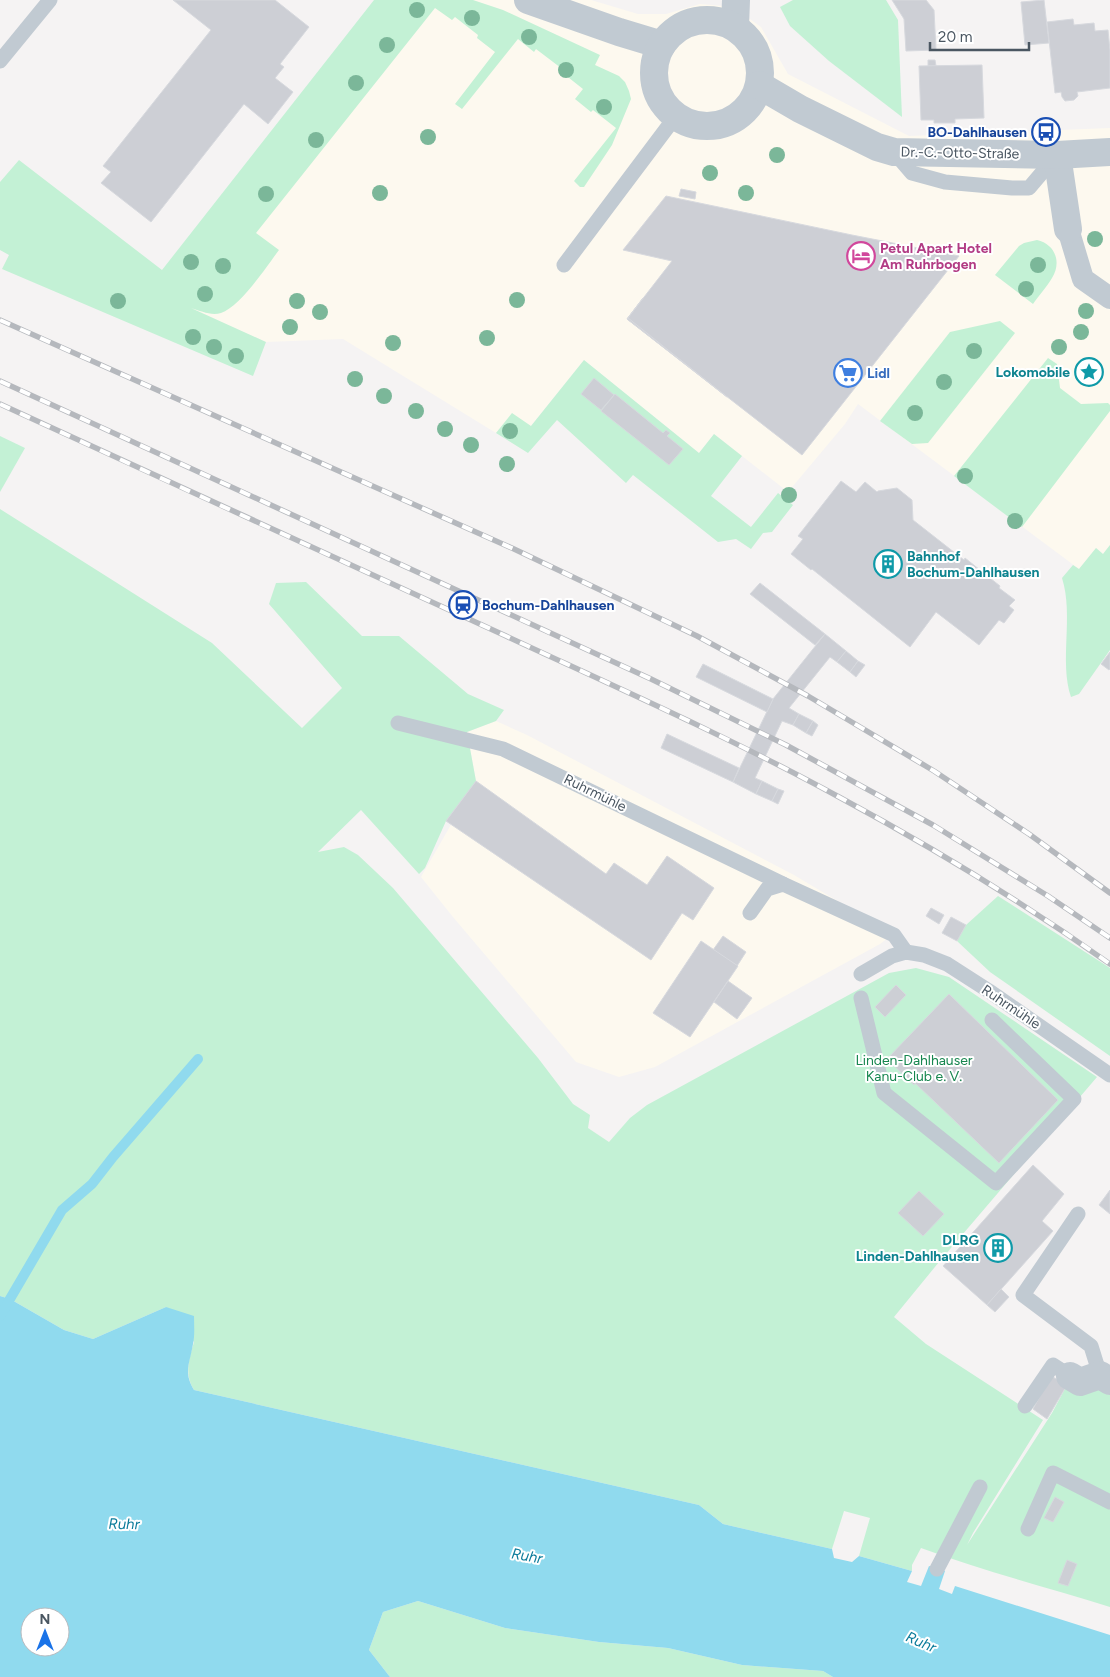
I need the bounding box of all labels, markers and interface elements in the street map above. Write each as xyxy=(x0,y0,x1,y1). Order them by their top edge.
scale bar xyxy=(930,20,1029,52)
text: 20 m xyxy=(938,28,972,46)
bus stop icon: BO-Dahlhausen xyxy=(1031,117,1061,147)
place label: BO-Dahlhausen xyxy=(927,124,1027,141)
street label: Dr.-C.-Otto-Straße xyxy=(901,143,1020,163)
place label: Petul Apart Hotel Am Ruhrbogen xyxy=(880,240,992,273)
hotel icon: Petul Apart Hotel Am Ruhrbogen xyxy=(846,241,876,271)
place icon: Lokomobile xyxy=(1074,357,1104,387)
supermarket icon: Lidl xyxy=(833,358,863,388)
place label: Lokomobile xyxy=(995,364,1070,381)
place label: Lidl xyxy=(867,365,890,382)
place label: Bahnhof Bochum-Dahlhausen xyxy=(907,548,1040,581)
building icon: Bahnhof Bochum-Dahlhausen xyxy=(873,549,903,579)
station icon: Bochum-Dahlhausen xyxy=(448,590,478,620)
place label: Bochum-Dahlhausen xyxy=(482,597,615,614)
street label: Ruhrmühle xyxy=(561,771,629,816)
street label: Ruhrmühle xyxy=(978,981,1044,1033)
park label: Linden-Dahlhauser Kanu-Club e. V. xyxy=(855,1052,973,1085)
place label: DLRG Linden-Dahlhausen xyxy=(856,1232,980,1265)
building icon: DLRG Linden-Dahlhausen xyxy=(983,1233,1013,1263)
water label: Ruhr xyxy=(108,1515,141,1533)
water label: Ruhr xyxy=(510,1544,545,1568)
north arrow xyxy=(20,1607,70,1657)
text: N xyxy=(40,1611,50,1628)
water label: Ruhr xyxy=(903,1628,940,1657)

